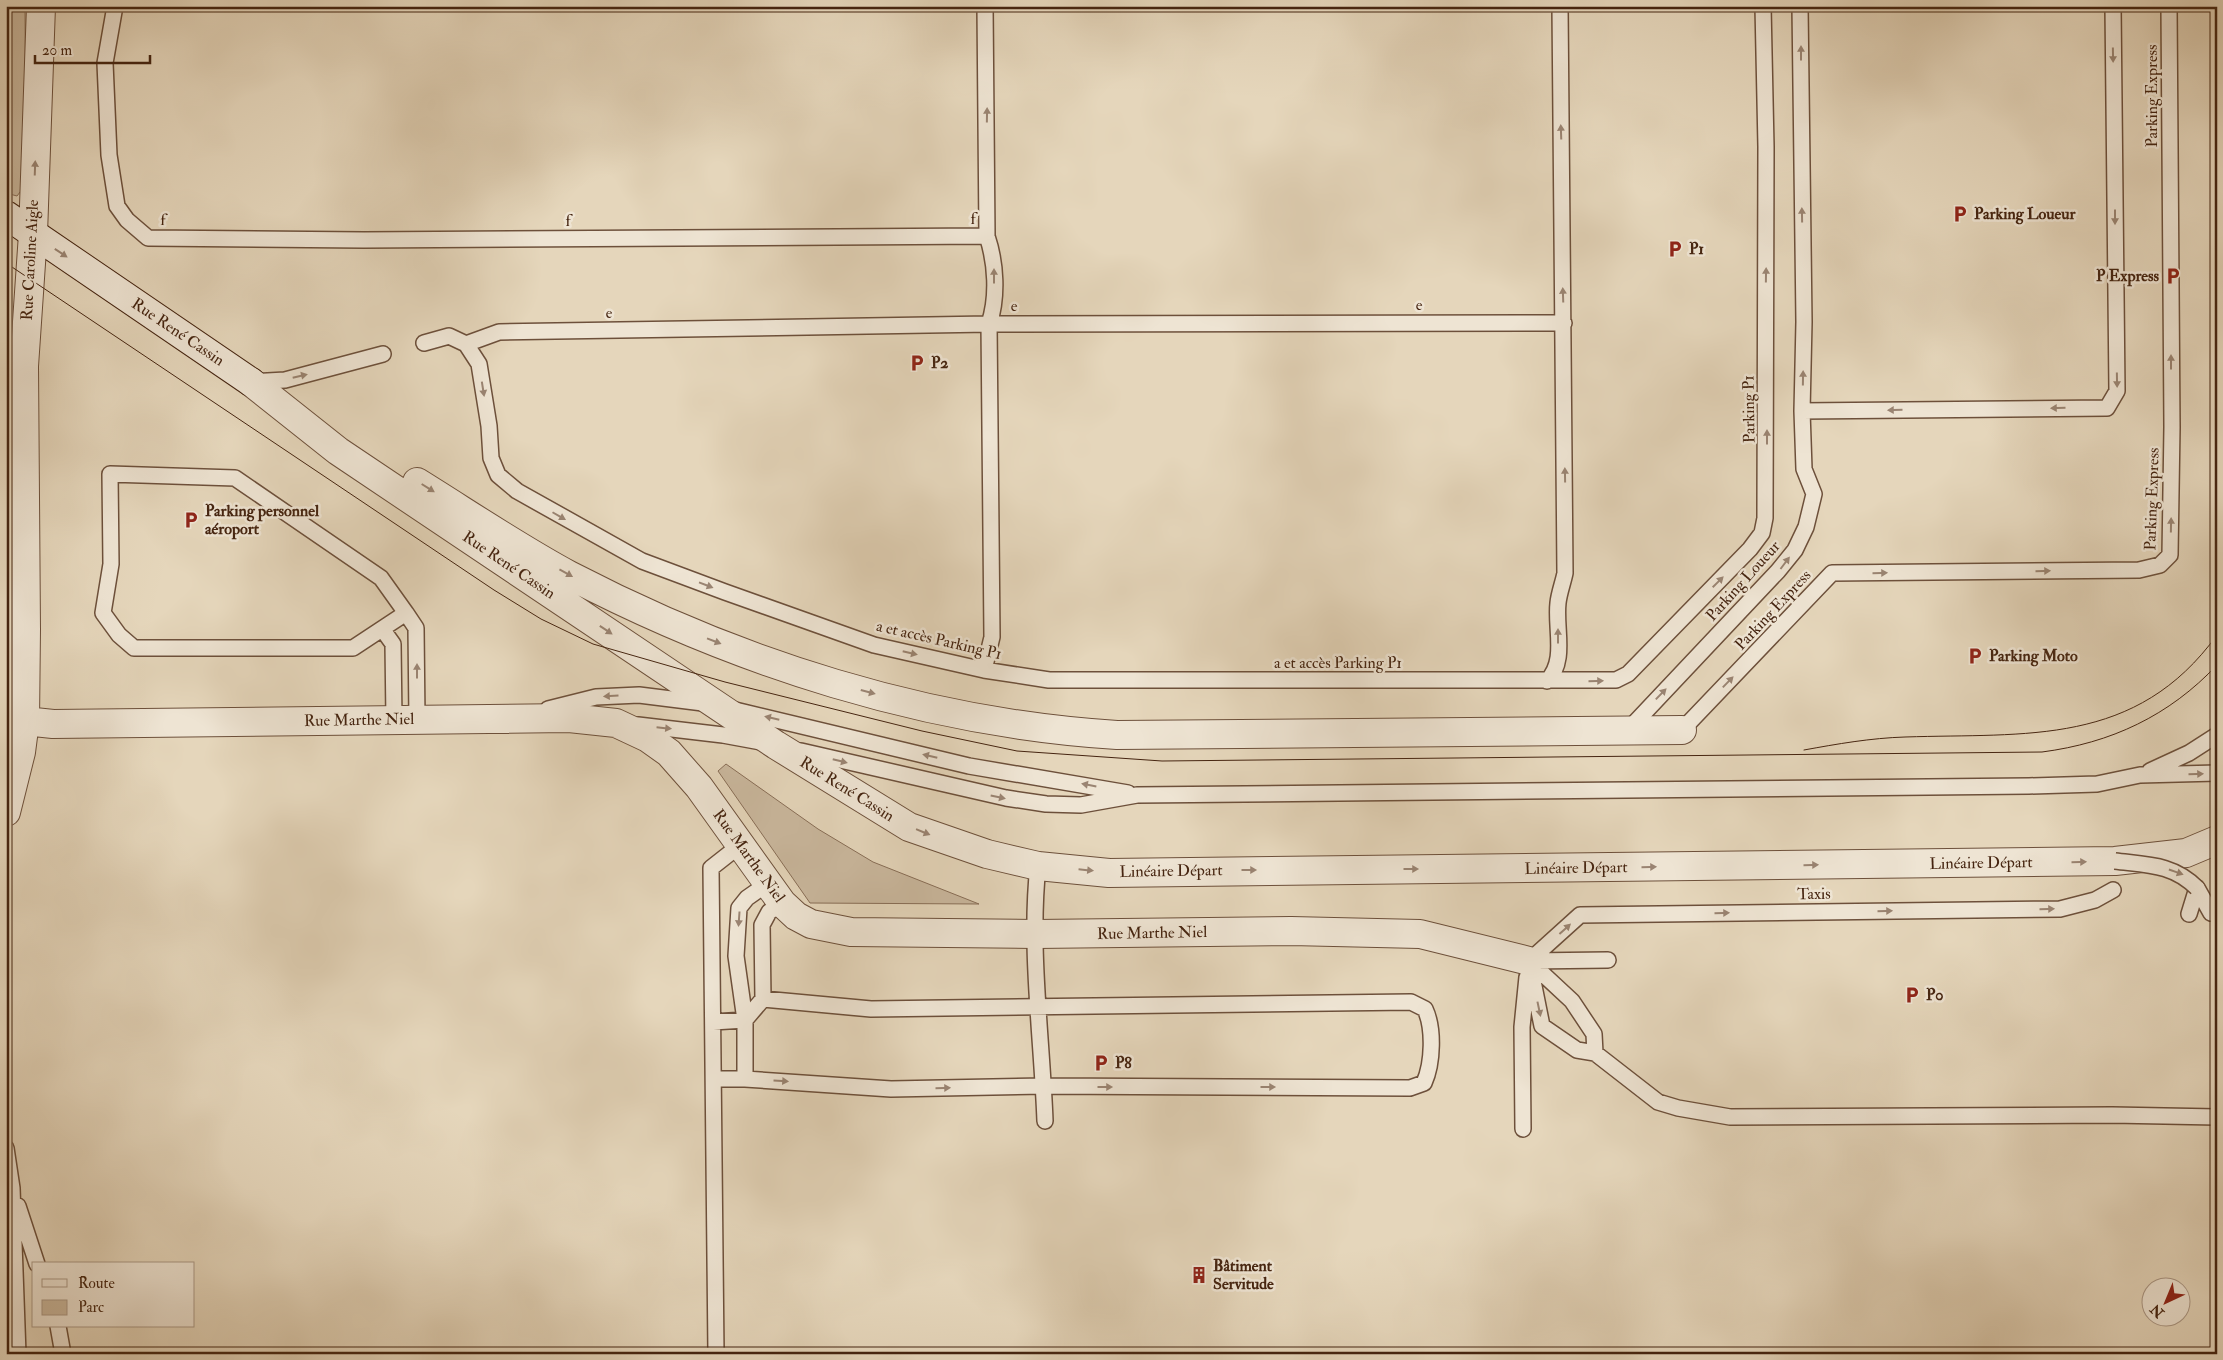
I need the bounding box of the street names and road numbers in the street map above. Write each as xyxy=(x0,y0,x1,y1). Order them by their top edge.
street label: Parking Express xyxy=(2142,44,2163,148)
street label: Rue Caroline Aigle xyxy=(17,199,43,321)
street label: f xyxy=(970,209,978,229)
street label: f xyxy=(160,210,169,230)
street label: f xyxy=(565,211,573,231)
street label: Rue René Cassin xyxy=(128,294,228,370)
street label: e xyxy=(1416,295,1423,315)
street label: e xyxy=(1011,296,1018,316)
street label: e xyxy=(605,303,613,323)
street label: Parking P1 xyxy=(1738,375,1760,443)
street label: Parking Express xyxy=(2140,447,2165,551)
street label: Rue René Cassin xyxy=(459,527,559,603)
street label: Parking Loueur xyxy=(1702,537,1784,625)
street label: Parking Express xyxy=(1731,565,1816,655)
street label: a et accès Parking P1 xyxy=(874,616,1004,664)
street label: a et accès Parking P1 xyxy=(1274,653,1402,673)
street label: Rue Marthe Niel xyxy=(304,709,414,731)
street label: Rue René Cassin xyxy=(796,752,898,826)
street label: Rue Marthe Niel xyxy=(708,805,790,907)
street label: Linéaire Départ xyxy=(1929,852,2033,875)
street label: Linéaire Départ xyxy=(1524,857,1628,880)
street label: Linéaire Départ xyxy=(1119,860,1223,883)
street label: Taxis xyxy=(1797,884,1831,904)
street label: Rue Marthe Niel xyxy=(1097,922,1207,944)

